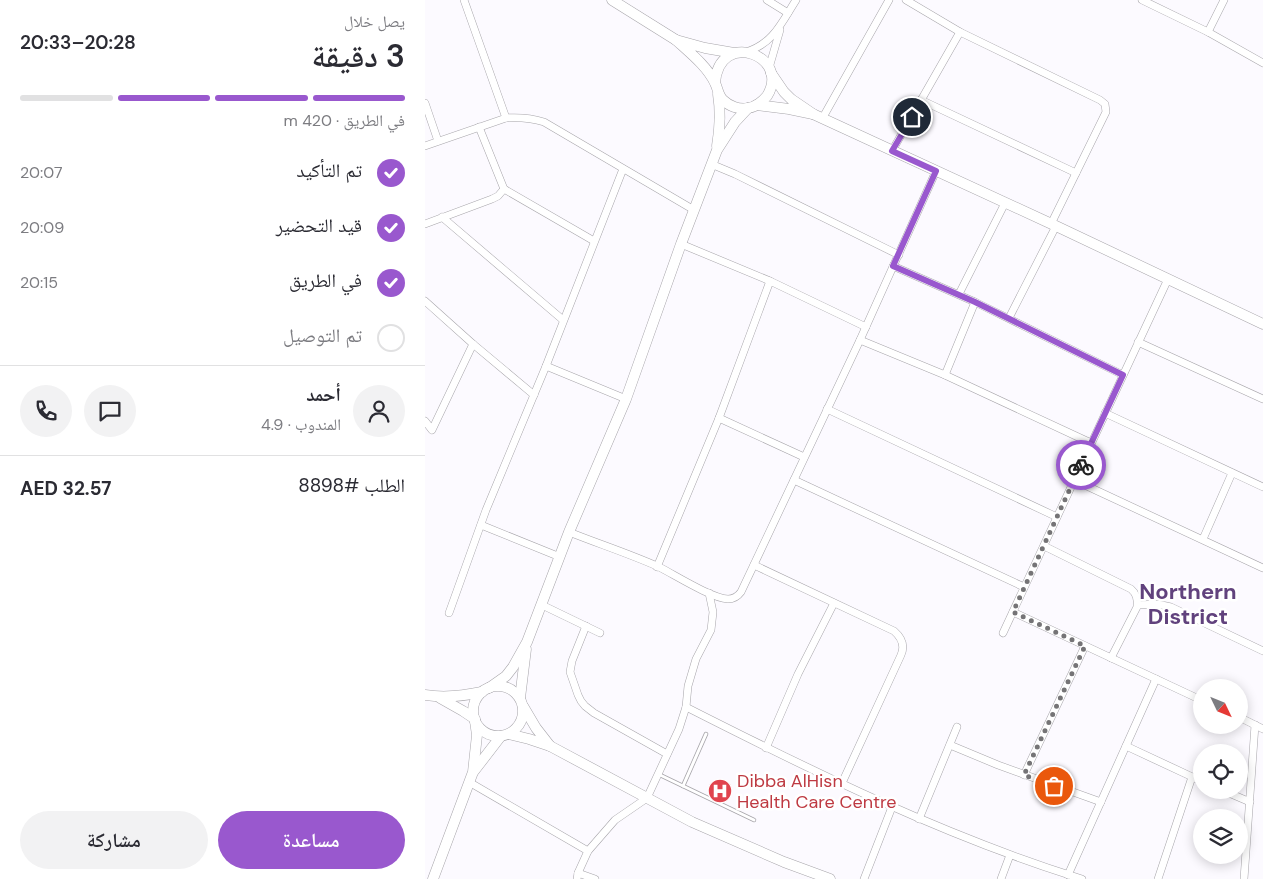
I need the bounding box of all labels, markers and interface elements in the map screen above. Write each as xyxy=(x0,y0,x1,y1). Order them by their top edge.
text: يصل خلال xyxy=(344,11,405,32)
text: 20:28–20:33 xyxy=(20,30,136,55)
text: 3 دقيقة xyxy=(312,35,405,77)
pin xyxy=(891,96,933,138)
icon: home xyxy=(898,103,926,131)
text: في الطريق · 420 m xyxy=(284,110,405,131)
text: تم التأكيد xyxy=(296,158,362,183)
icon: check xyxy=(377,159,405,187)
text: 20:07 xyxy=(20,162,63,183)
text: قيد التحضير xyxy=(276,213,362,238)
icon: check xyxy=(377,214,405,242)
text: 20:09 xyxy=(20,217,64,238)
text: في الطريق xyxy=(289,268,362,293)
icon: check xyxy=(377,269,405,297)
text: 20:15 xyxy=(20,272,58,293)
text: تم التوصيل xyxy=(283,323,362,348)
text: أحمد xyxy=(306,382,341,407)
button: phone xyxy=(20,385,72,437)
button: chat xyxy=(84,385,136,437)
button: person xyxy=(353,385,405,437)
text: المندوب · 4.9 xyxy=(261,414,341,435)
courier xyxy=(1056,440,1106,490)
icon: bike xyxy=(1067,451,1095,479)
text: الطلب #8898 xyxy=(298,473,405,498)
text: AED 32.57 xyxy=(20,476,112,501)
district label: Northern District xyxy=(1139,577,1237,631)
north arrow xyxy=(1193,679,1247,734)
map controls xyxy=(1193,679,1248,864)
button: locate xyxy=(1193,744,1248,799)
pin xyxy=(1033,765,1075,807)
place label: Dibba AlHisn Health Care Centre xyxy=(737,769,897,814)
icon: bag xyxy=(1040,772,1068,800)
hospital icon: Dibba AlHisn Health Care Centre xyxy=(707,778,733,804)
button: layers xyxy=(1193,809,1248,864)
button: مشاركة xyxy=(20,811,208,869)
button: مساعدة xyxy=(218,811,405,869)

